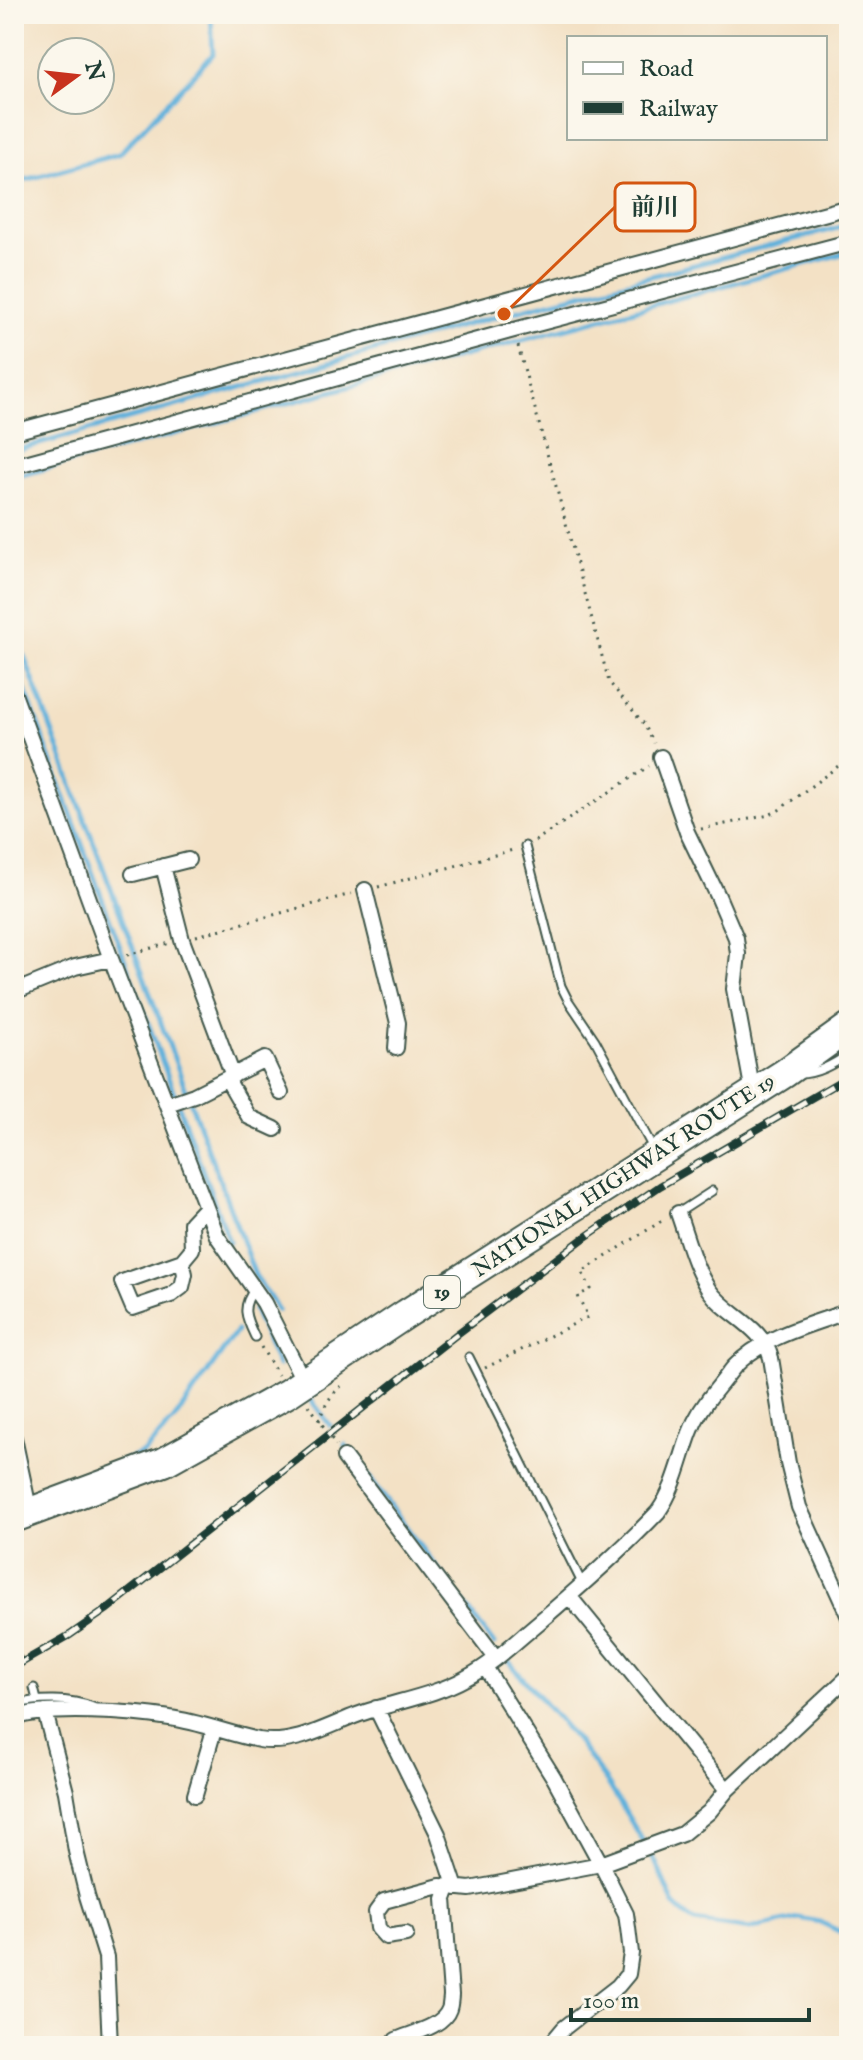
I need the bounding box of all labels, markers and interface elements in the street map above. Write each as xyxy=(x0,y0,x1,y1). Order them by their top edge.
north arrow xyxy=(36,36,116,116)
legend xyxy=(567,36,827,140)
text: Road xyxy=(639,54,693,85)
text: N xyxy=(77,58,109,84)
text: Railway xyxy=(639,94,718,125)
callout: 前川 xyxy=(615,183,695,231)
text: 前川 xyxy=(631,193,679,224)
street label: NATIONAL HIGHWAY ROUTE 19 xyxy=(467,1067,781,1285)
road number: 19 xyxy=(424,1276,460,1308)
scale bar xyxy=(571,1972,809,2022)
text: 100 m xyxy=(583,1986,639,2017)

